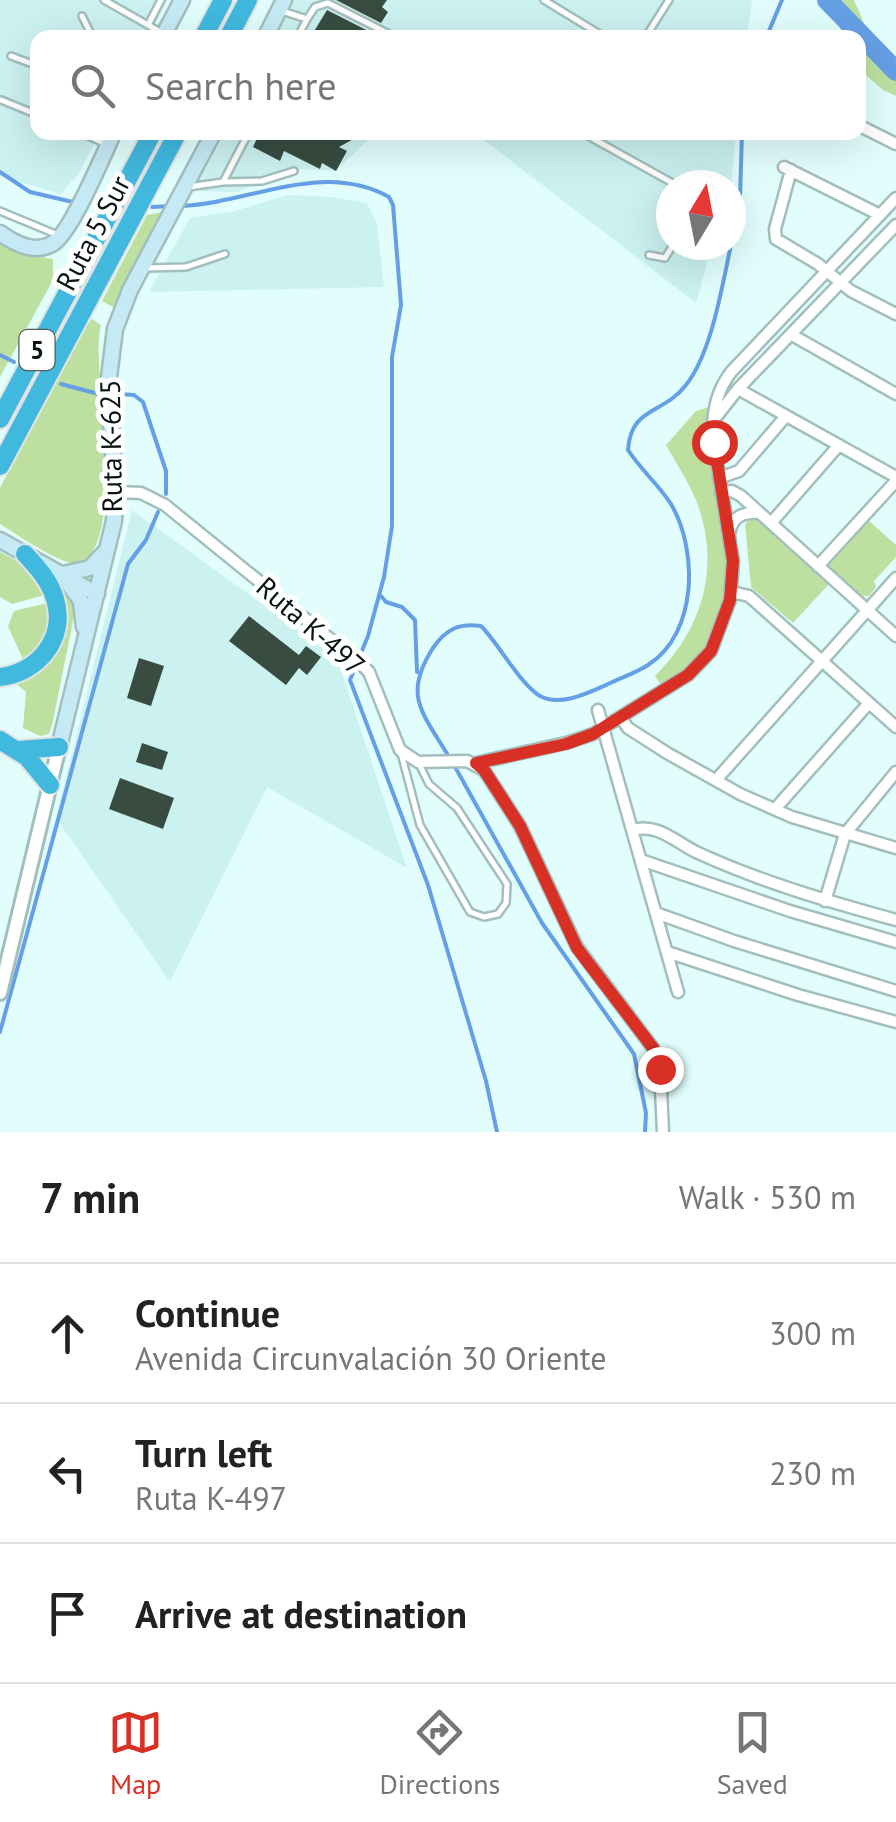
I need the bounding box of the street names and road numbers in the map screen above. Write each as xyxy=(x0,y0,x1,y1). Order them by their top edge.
street label: Ruta 5 Sur xyxy=(47,169,138,296)
road number: 5 xyxy=(20,330,54,370)
street label: Ruta K-625 xyxy=(91,379,130,513)
street label: Ruta K-497 xyxy=(249,568,374,683)

